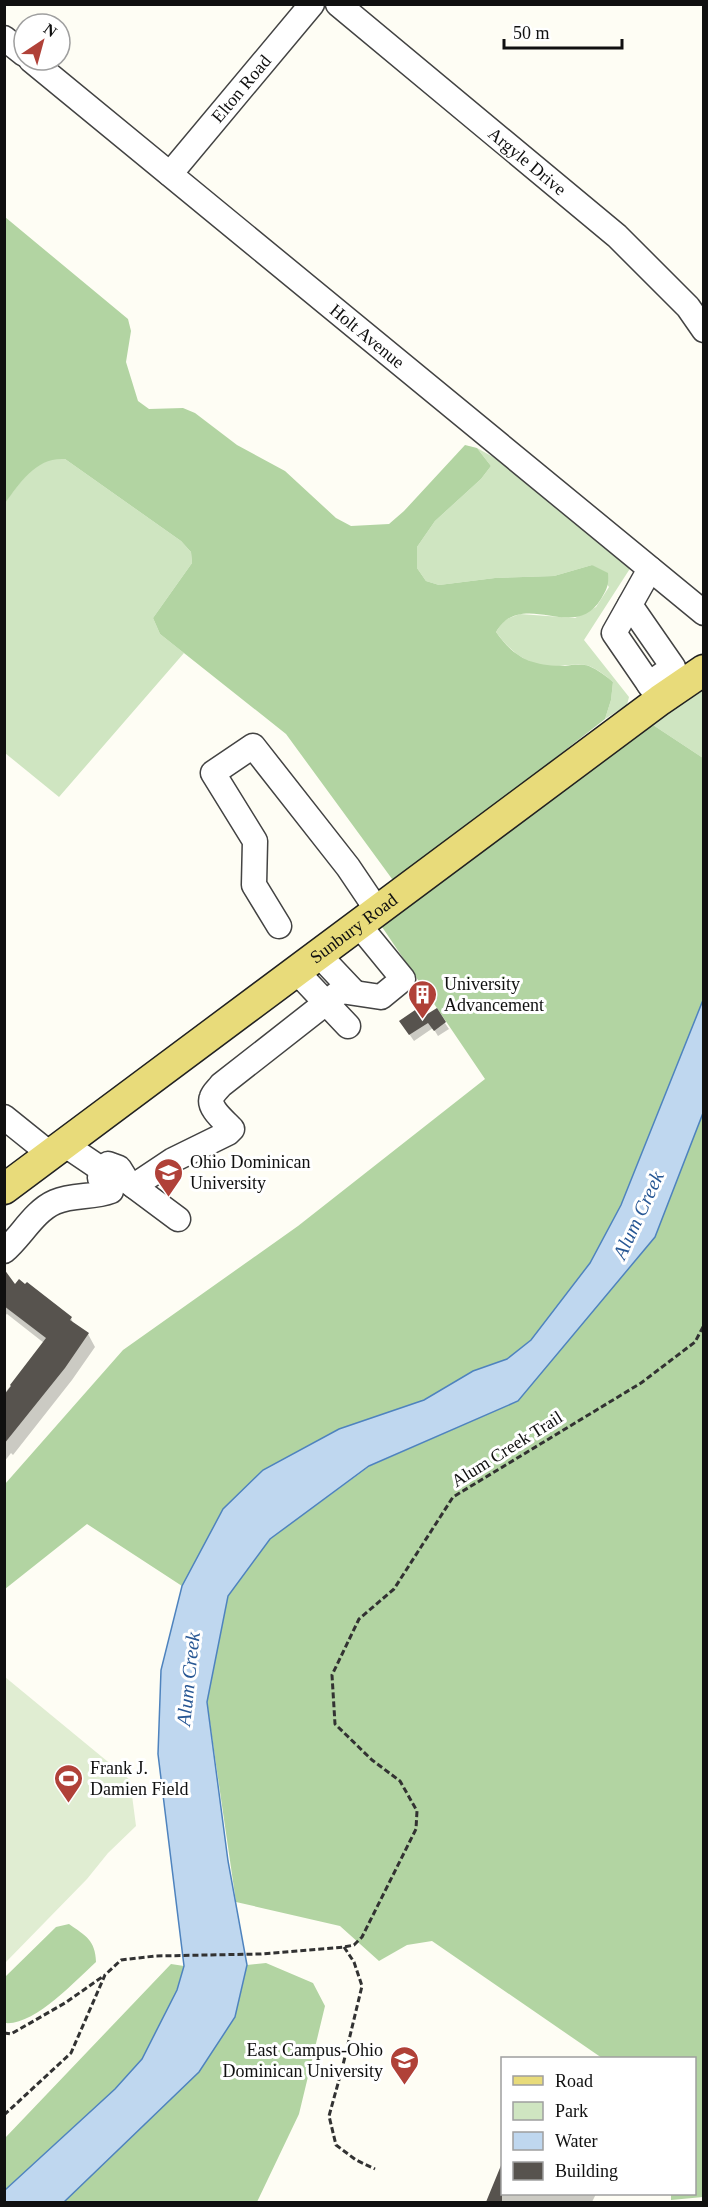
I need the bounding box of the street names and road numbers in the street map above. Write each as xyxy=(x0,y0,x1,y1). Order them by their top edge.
street label: Elton Road xyxy=(207,51,275,127)
street label: Argyle Drive xyxy=(484,123,570,199)
street label: Holt Avenue xyxy=(326,300,408,373)
street label: Sunbury Road xyxy=(306,889,401,967)
street label: Alum Creek Trail xyxy=(448,1407,566,1491)

